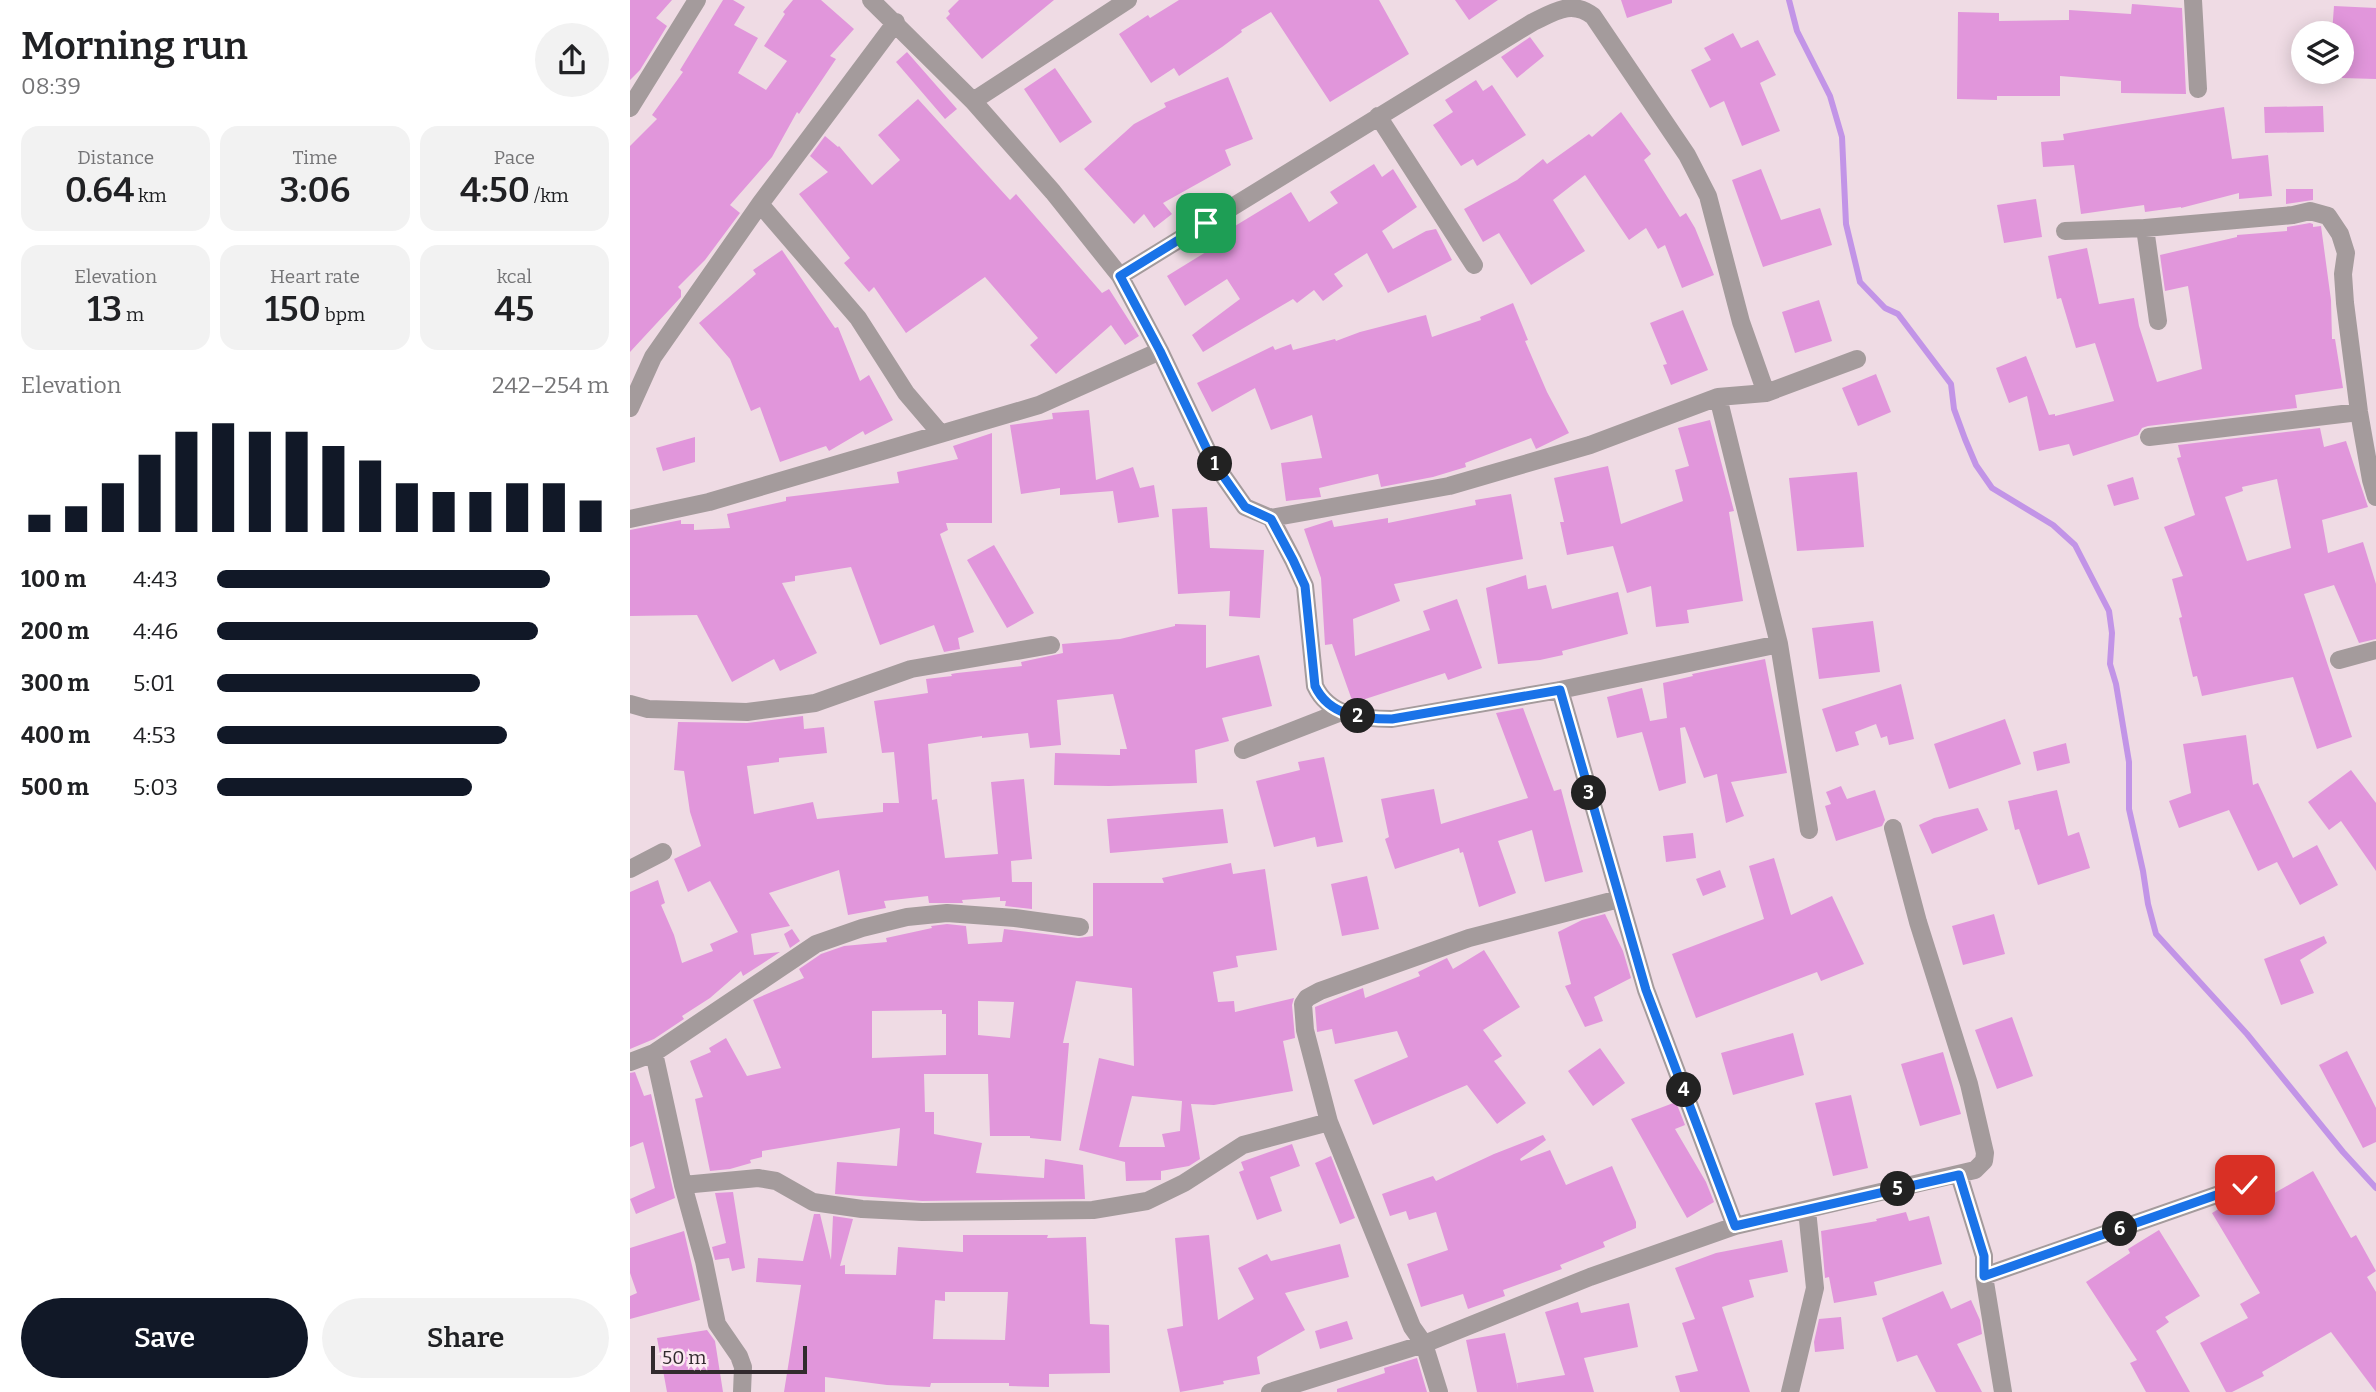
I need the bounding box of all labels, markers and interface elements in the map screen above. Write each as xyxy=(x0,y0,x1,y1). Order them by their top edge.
map controls xyxy=(2291,21,2354,84)
button: layers xyxy=(2291,21,2354,84)
text: Morning run xyxy=(21,23,248,69)
button: share xyxy=(535,23,609,97)
text: 08:39 xyxy=(21,72,81,100)
text: Distance xyxy=(77,146,154,169)
text: Time xyxy=(293,146,337,169)
text: Pace xyxy=(494,146,535,169)
text: 0.64 xyxy=(65,169,134,211)
text: 3:06 xyxy=(280,169,350,211)
text: 4:50 xyxy=(460,169,530,211)
text: km xyxy=(134,184,167,207)
text: /km xyxy=(530,184,569,207)
pin xyxy=(1176,193,1236,253)
icon: arrive xyxy=(1187,204,1225,242)
text: Elevation xyxy=(74,265,157,288)
text: Heart rate xyxy=(270,265,360,288)
text: kcal xyxy=(497,265,532,288)
text: 13 xyxy=(87,288,122,330)
text: 150 xyxy=(265,288,321,330)
text: 45 xyxy=(494,288,534,330)
text: m xyxy=(122,303,144,326)
text: bpm xyxy=(321,303,365,326)
text: Elevation xyxy=(21,371,121,399)
text: 242–254 m xyxy=(492,371,609,399)
pin: 1 xyxy=(1198,447,1232,482)
text: 1 xyxy=(1210,452,1219,475)
text: 100 m xyxy=(21,565,86,593)
text: 4:43 xyxy=(133,565,178,593)
text: 200 m xyxy=(21,617,89,645)
text: 4:46 xyxy=(133,617,178,645)
text: 300 m xyxy=(21,669,90,697)
text: 5:01 xyxy=(133,669,174,697)
pin: 2 xyxy=(1340,698,1376,734)
text: 2 xyxy=(1352,704,1363,727)
text: 400 m xyxy=(21,721,90,749)
text: 4:53 xyxy=(133,721,176,749)
text: 500 m xyxy=(21,773,89,801)
text: 5:03 xyxy=(133,773,178,801)
pin: 3 xyxy=(1572,776,1606,810)
text: 3 xyxy=(1583,781,1594,804)
pin: 4 xyxy=(1666,1072,1702,1108)
text: 4 xyxy=(1678,1078,1689,1101)
pin xyxy=(2215,1155,2275,1215)
icon: check xyxy=(2226,1166,2264,1204)
pin: 5 xyxy=(1880,1172,1916,1206)
text: 5 xyxy=(1892,1177,1903,1200)
pin: 6 xyxy=(2102,1212,2138,1246)
text: 6 xyxy=(2114,1217,2125,1240)
button: Save xyxy=(21,1298,308,1378)
button: Share xyxy=(322,1298,609,1378)
scale bar xyxy=(651,1343,807,1375)
text: 50 m xyxy=(662,1346,706,1369)

